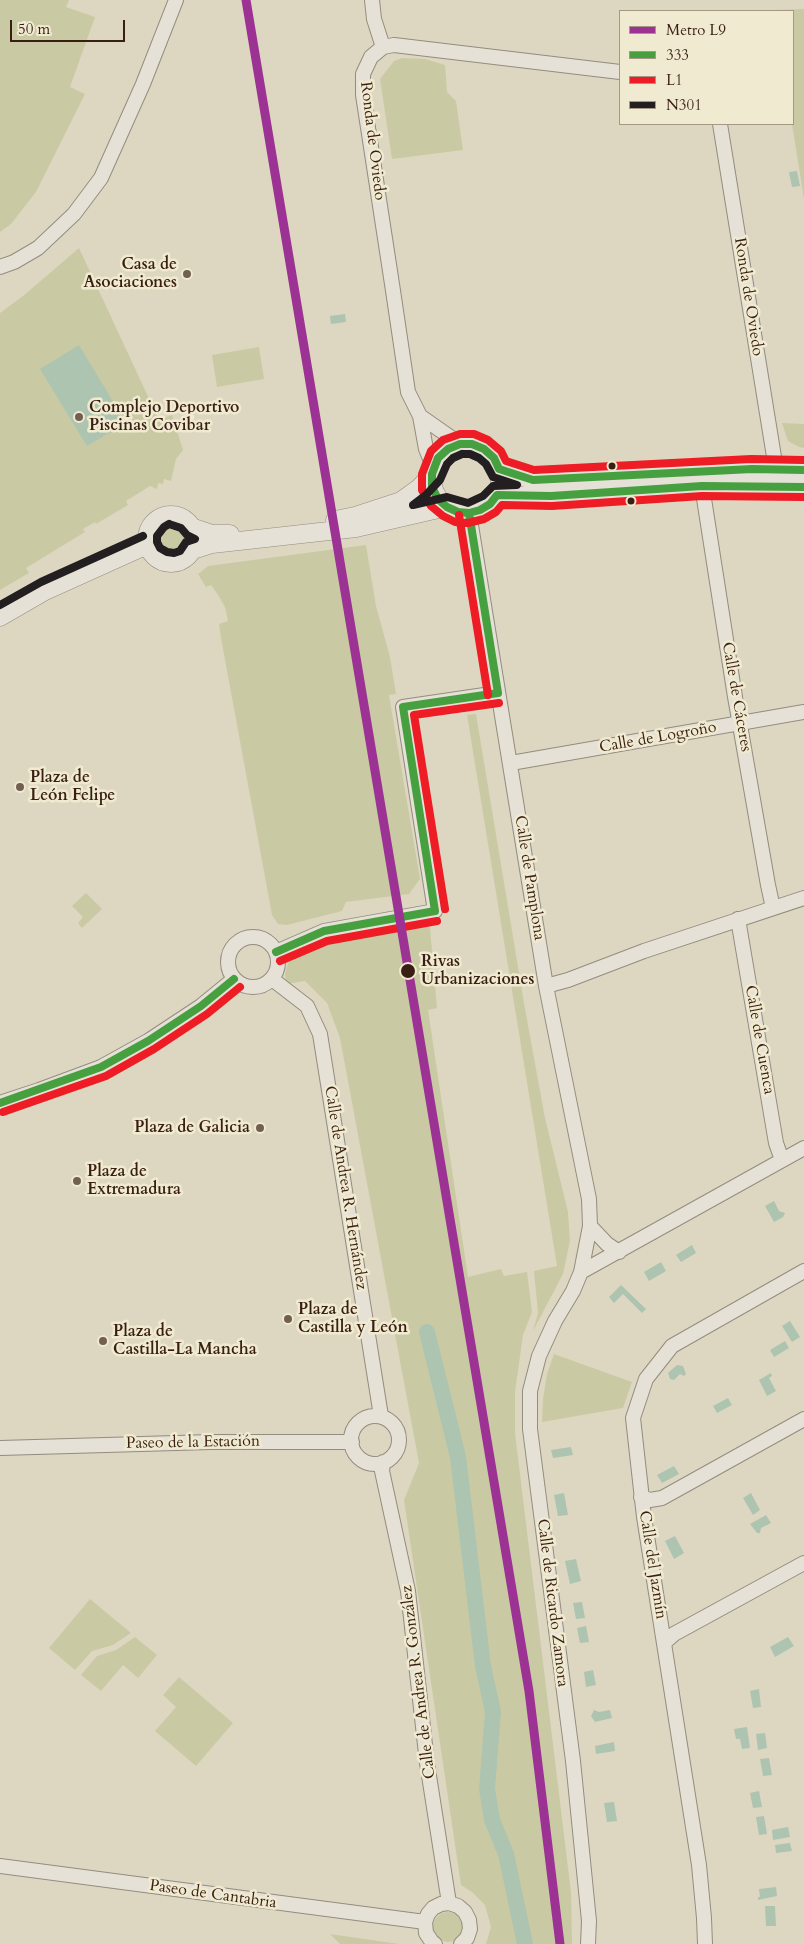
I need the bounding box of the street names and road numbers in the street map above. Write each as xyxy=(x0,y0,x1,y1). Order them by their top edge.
street label: Ronda de Oviedo xyxy=(355,81,389,201)
street label: Ronda de Oviedo xyxy=(729,236,767,358)
street label: Calle de Cáceres xyxy=(717,641,755,753)
street label: Calle de Logroño xyxy=(598,718,718,758)
street label: Calle de Pamplona xyxy=(510,814,548,942)
street label: Calle de Cuenca xyxy=(740,984,778,1096)
street label: Calle de Andrea R. Hernández xyxy=(319,1085,371,1291)
street label: Paseo de la Estación xyxy=(126,1432,260,1454)
street label: Calle del Jazmín xyxy=(634,1509,670,1621)
street label: Calle de Ricardo Zamora xyxy=(532,1518,572,1688)
street label: Calle de Andrea R. González xyxy=(398,1584,440,1780)
street label: Paseo de Cantabria xyxy=(148,1877,278,1913)

